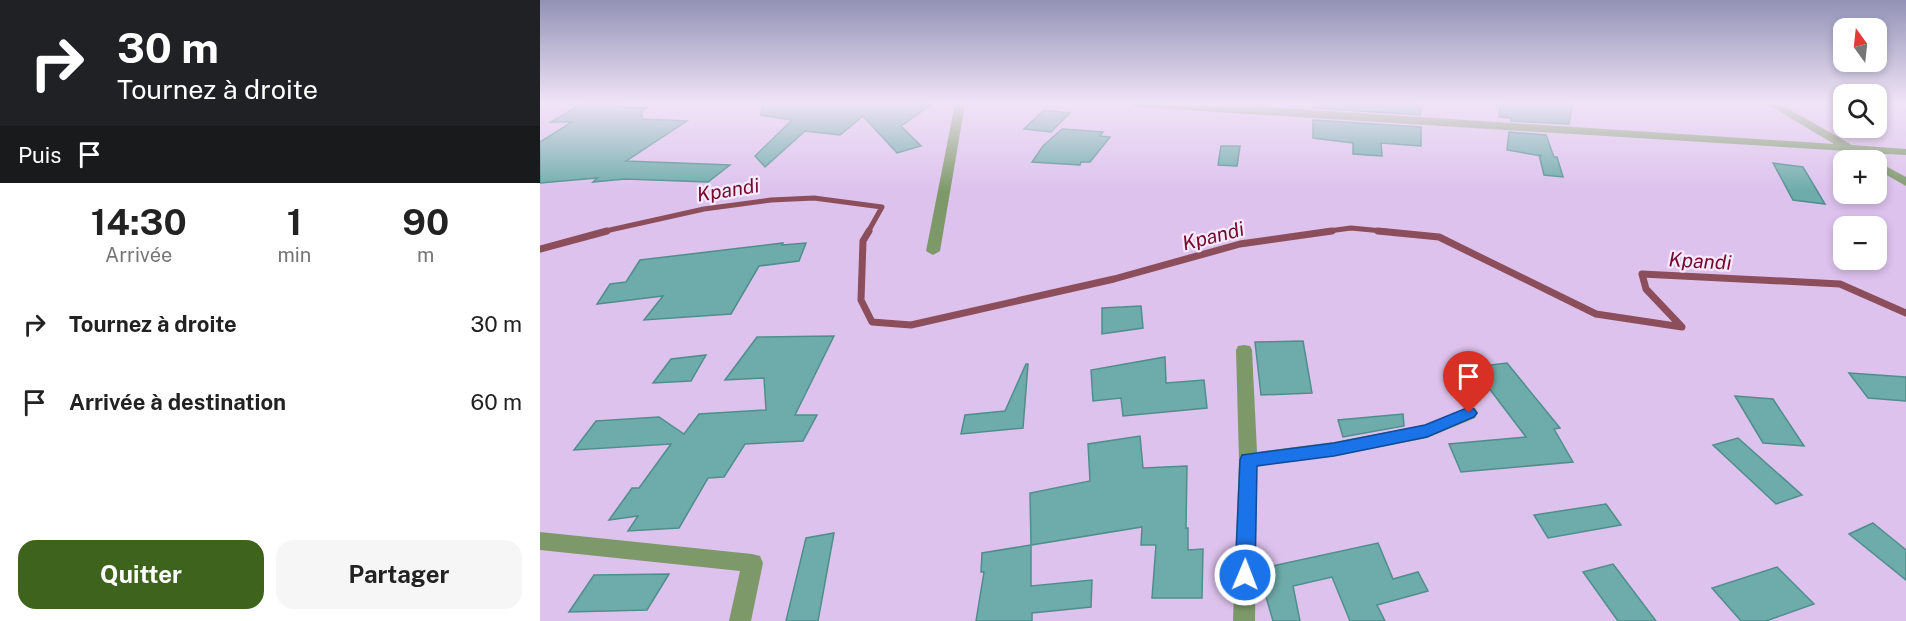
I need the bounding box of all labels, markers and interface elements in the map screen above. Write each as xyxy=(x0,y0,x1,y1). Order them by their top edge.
north arrow xyxy=(1833,18,1887,72)
map controls xyxy=(1833,18,1887,270)
text: 30 m xyxy=(117,23,219,72)
icon: right xyxy=(18,24,96,102)
text: Tournez à droite xyxy=(117,73,318,105)
button: search xyxy=(1833,84,1887,138)
icon: arrive xyxy=(73,138,106,171)
text: Puis xyxy=(18,142,61,168)
button: + xyxy=(1833,150,1887,204)
water label: Kpandi xyxy=(695,173,761,207)
text: 14:30 xyxy=(91,201,187,243)
text: 1 xyxy=(287,201,302,243)
text: 90 xyxy=(402,201,449,243)
button: − xyxy=(1833,216,1887,270)
water label: Kpandi xyxy=(1180,217,1247,255)
text: Arrivée xyxy=(105,243,172,267)
text: min xyxy=(277,243,311,267)
text: m xyxy=(417,243,434,267)
water label: Kpandi xyxy=(1668,247,1732,275)
icon: right xyxy=(18,308,51,341)
text: Tournez à droite xyxy=(69,311,237,337)
text: 30 m xyxy=(470,311,522,337)
pin xyxy=(1443,351,1494,413)
icon: arrive xyxy=(1452,360,1485,393)
icon: arrive xyxy=(18,386,51,419)
text: Arrivée à destination xyxy=(69,389,286,415)
text: 60 m xyxy=(471,389,522,415)
button: Quitter xyxy=(18,540,264,609)
button: Partager xyxy=(276,540,522,609)
position arrow xyxy=(1213,543,1277,607)

